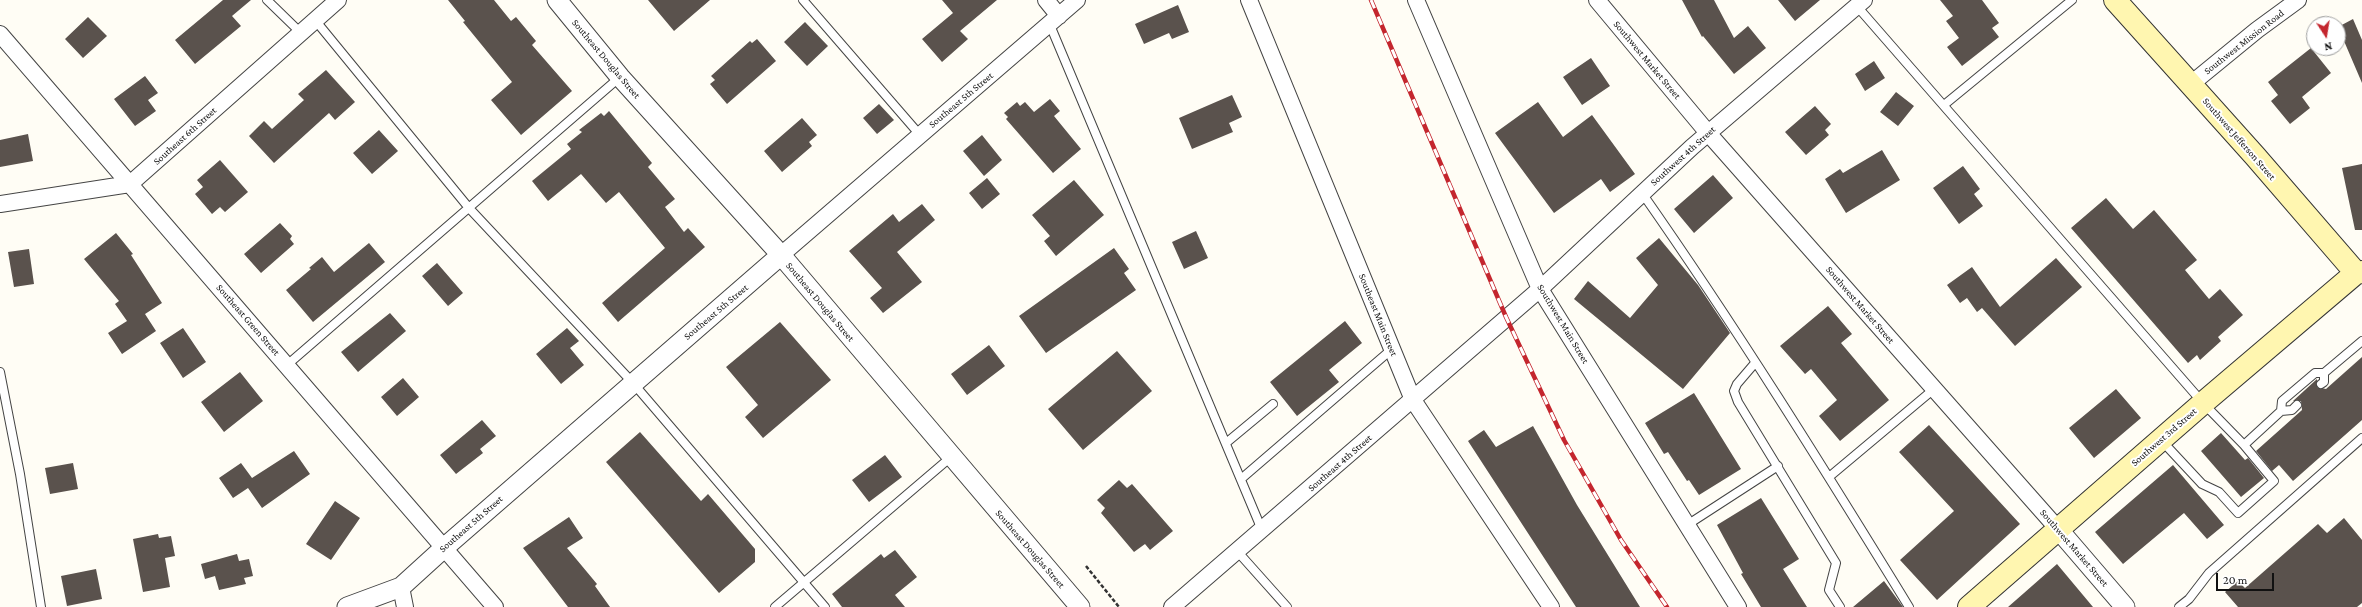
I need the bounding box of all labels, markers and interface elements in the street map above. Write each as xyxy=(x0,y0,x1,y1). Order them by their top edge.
street label: Southwest Mission Road xyxy=(2202,7,2286,77)
north arrow xyxy=(2306,16,2346,56)
street label: Southeast Douglas Street xyxy=(569,17,643,101)
street label: Southwest Market Street xyxy=(1611,18,1683,102)
text: N xyxy=(2323,40,2333,53)
street label: Southeast 5th Street xyxy=(926,70,996,130)
street label: Southwest Jefferson Street xyxy=(2200,95,2278,183)
street label: Southeast 6th Street xyxy=(151,105,219,167)
street label: Southwest 4th Street xyxy=(1648,124,1718,188)
street label: Southeast Douglas Street xyxy=(783,260,857,344)
street label: Southwest Market Street xyxy=(1823,264,1897,346)
street label: Southeast Main Street xyxy=(1356,272,1400,358)
street label: Southeast Green Street xyxy=(214,282,282,358)
street label: Southeast 5th Street xyxy=(681,282,751,342)
street label: Southwest Main Street xyxy=(1535,282,1591,366)
street label: Southwest 3rd Street xyxy=(2129,405,2199,469)
street label: Southeast 4th Street xyxy=(1306,432,1374,494)
street label: Southeast 5th Street xyxy=(437,493,505,555)
street label: Southeast Douglas Street xyxy=(993,507,1067,591)
street label: Southwest Market Street xyxy=(2037,507,2111,589)
scale bar xyxy=(2218,565,2276,591)
text: 20 m xyxy=(2223,573,2247,587)

